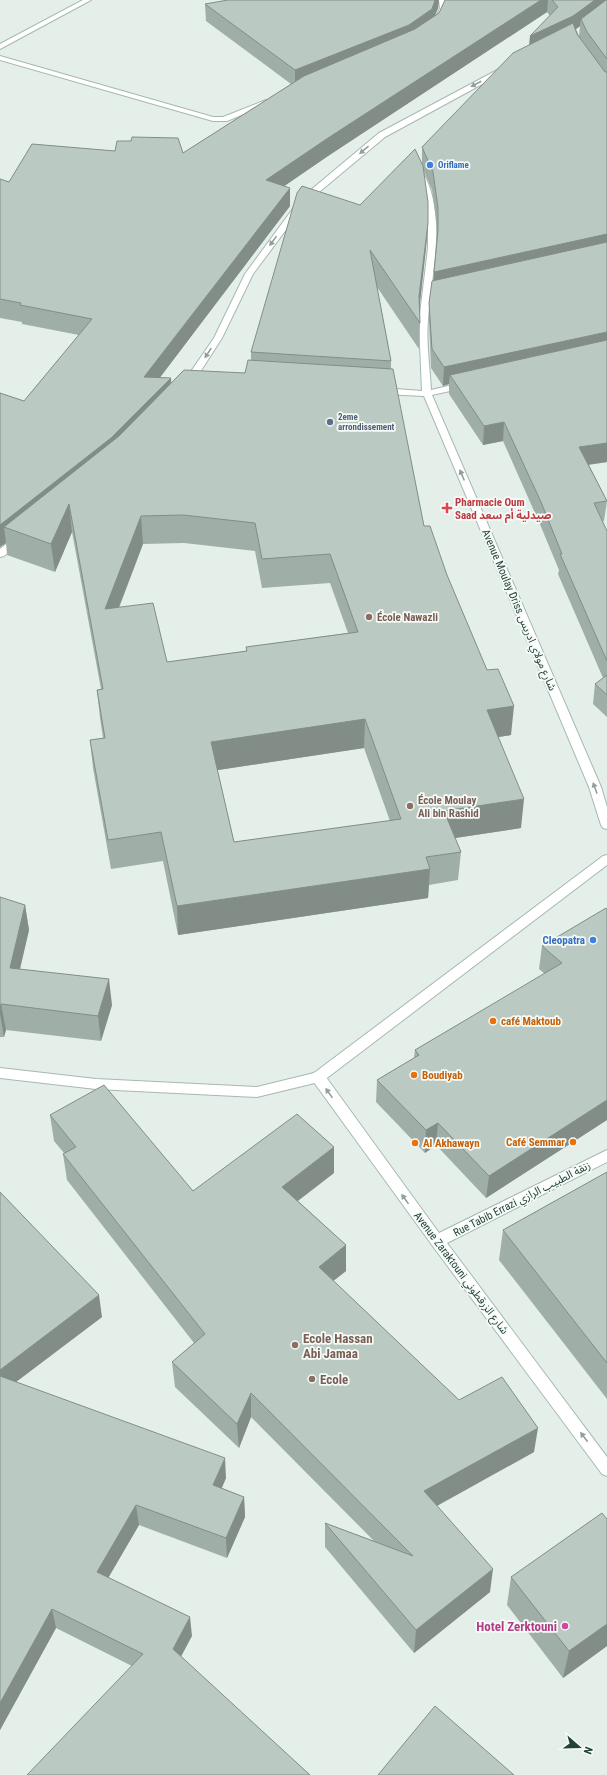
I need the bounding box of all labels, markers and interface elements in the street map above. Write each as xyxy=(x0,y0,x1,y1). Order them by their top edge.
one-way arrow xyxy=(470,81,482,88)
one-way arrow xyxy=(359,145,369,154)
marker: Oriflame xyxy=(425,160,435,170)
place label: Oriflame xyxy=(438,160,470,170)
one-way arrow xyxy=(269,236,277,247)
one-way arrow xyxy=(204,348,212,359)
place label: 2eme arrondissement xyxy=(338,412,395,432)
marker: 2eme arrondissement xyxy=(325,417,335,427)
one-way arrow xyxy=(458,469,464,481)
place label: Pharmacie Oum Saad صيدلية أم سعد xyxy=(455,496,552,524)
marker: Pharmacie Oum Saad صيدلية أم سعد xyxy=(442,503,452,513)
street label: Avenue Moulay Driss شارع مولاي ادريس xyxy=(477,527,559,694)
place label: École Nawazli xyxy=(377,611,438,624)
marker: École Nawazli xyxy=(364,612,374,622)
one-way arrow xyxy=(591,781,597,793)
place label: École Moulay Ali bin Rashid xyxy=(418,794,479,820)
marker: École Moulay Ali bin Rashid xyxy=(405,801,415,811)
place label: Cleopatra xyxy=(543,934,585,947)
marker: Cleopatra xyxy=(588,935,598,945)
place label: café Maktoub xyxy=(501,1015,561,1028)
marker: café Maktoub xyxy=(488,1016,498,1026)
place label: Boudiyab xyxy=(422,1069,463,1082)
marker: Boudiyab xyxy=(409,1070,419,1080)
one-way arrow xyxy=(325,1088,333,1098)
place label: Café Semmar xyxy=(506,1136,565,1149)
place label: Al Akhawayn xyxy=(423,1137,480,1150)
marker: Café Semmar xyxy=(568,1137,578,1147)
marker: Al Akhawayn xyxy=(410,1138,420,1148)
street label: Rue Tabib Errazi زنقة الطبيب الرازي xyxy=(451,1159,594,1242)
one-way arrow xyxy=(401,1193,409,1204)
street label: Avenue Zaraktouni شارع الزرقطوني xyxy=(409,1209,511,1338)
place label: Ecole Hassan Abi Jamaa xyxy=(303,1331,373,1361)
marker: Ecole Hassan Abi Jamaa xyxy=(290,1340,300,1350)
place label: Ecole xyxy=(320,1372,348,1387)
marker: Ecole xyxy=(307,1374,317,1384)
one-way arrow xyxy=(580,1432,588,1443)
place label: Hotel Zerktouni xyxy=(476,1619,557,1634)
marker: Hotel Zerktouni xyxy=(560,1621,570,1631)
north arrow xyxy=(559,1727,599,1767)
text: N xyxy=(581,1745,595,1756)

